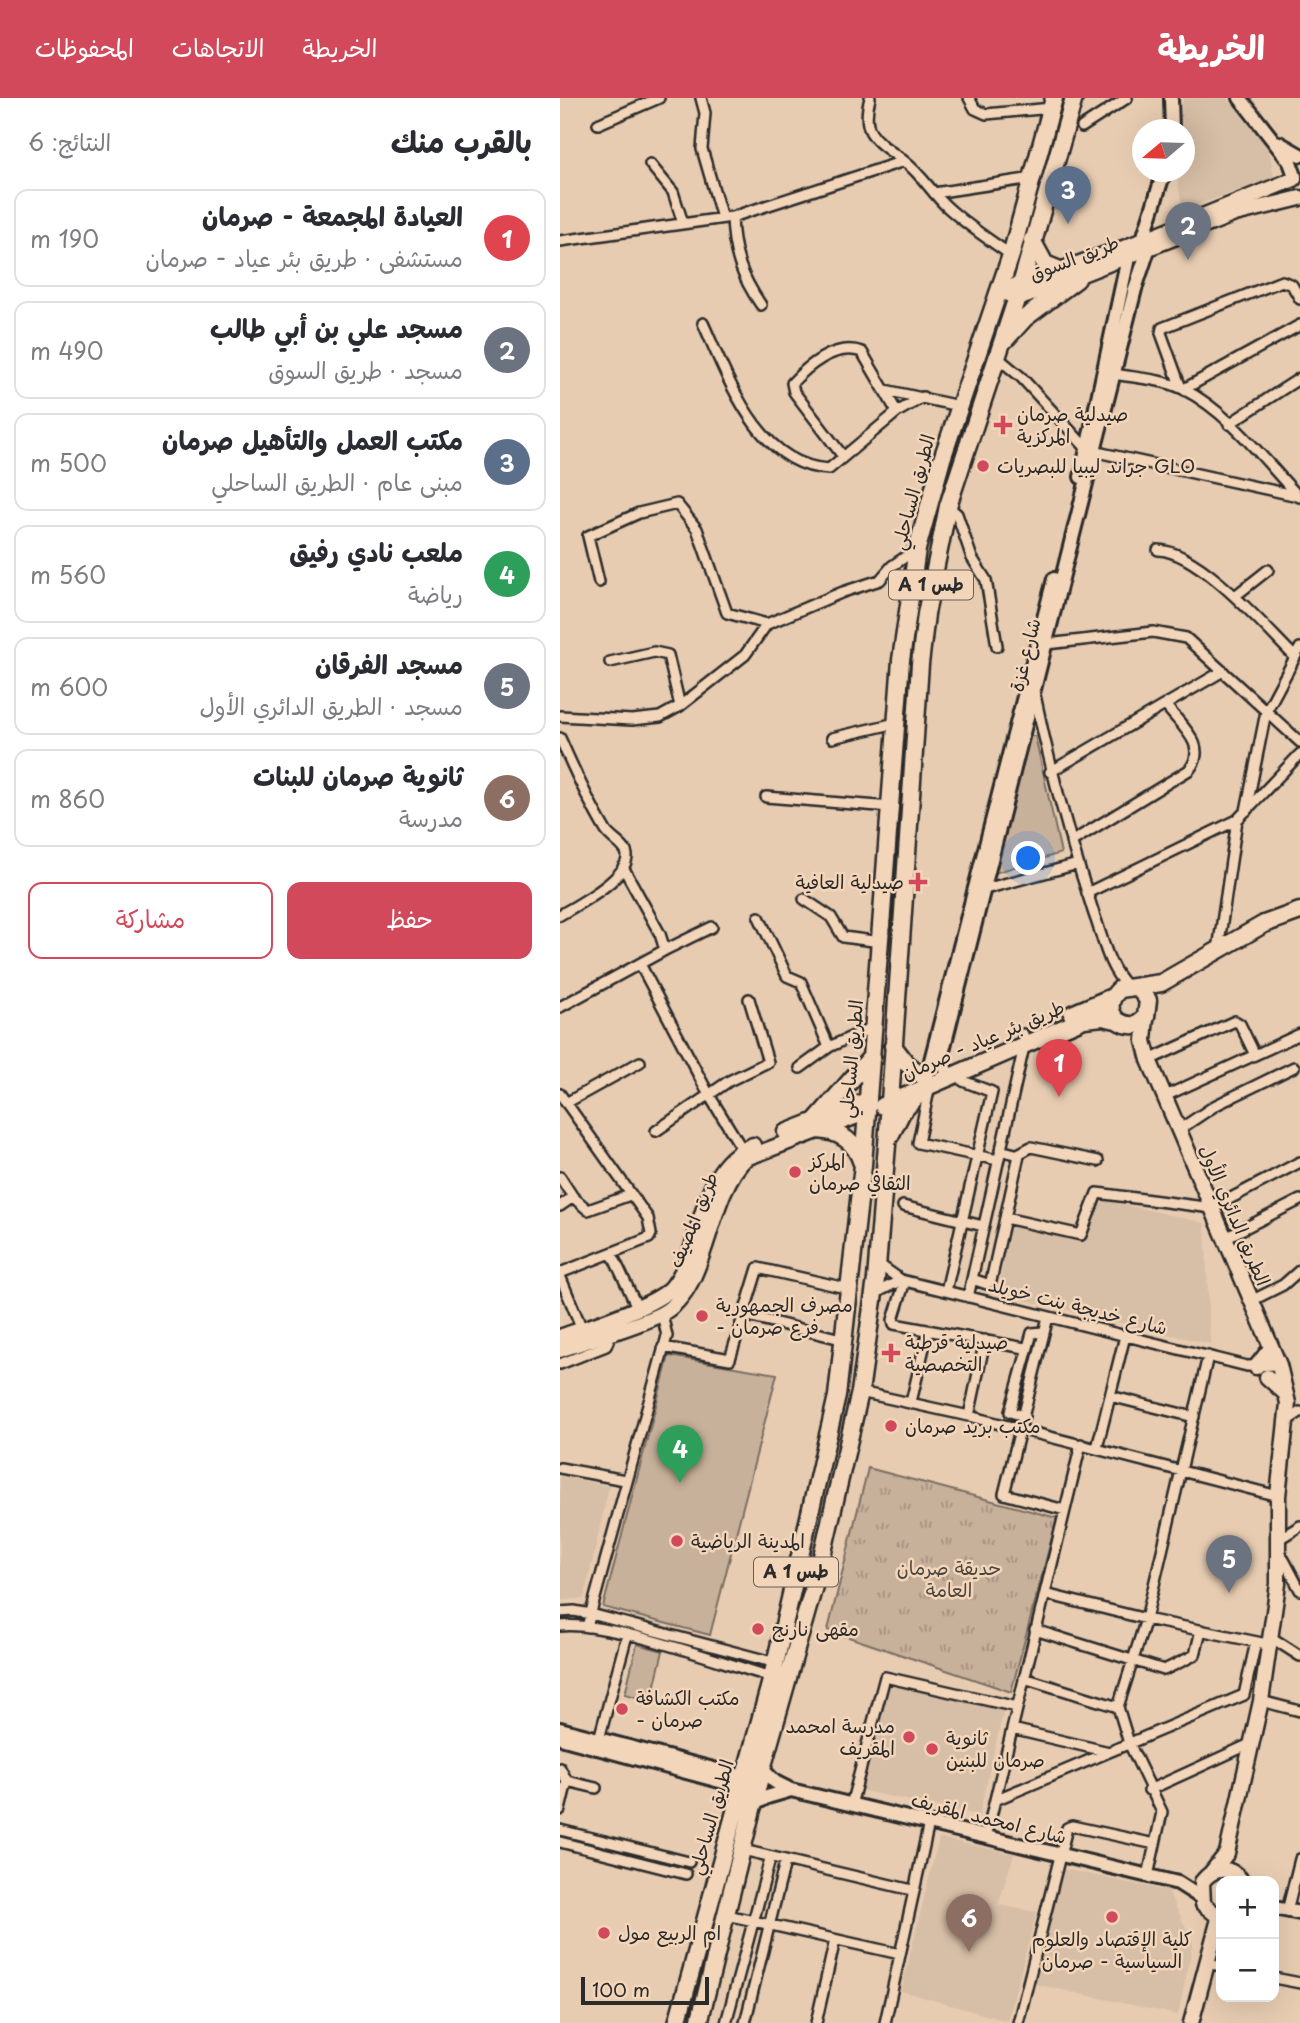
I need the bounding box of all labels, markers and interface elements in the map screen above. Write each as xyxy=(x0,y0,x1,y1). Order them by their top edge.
text: الخريطة xyxy=(1158,21,1265,71)
text: المحفوظات xyxy=(35,29,134,65)
text: الاتجاهات xyxy=(172,29,265,65)
text: الخريطة xyxy=(303,29,377,65)
text: بالقرب منك xyxy=(391,118,532,163)
north arrow xyxy=(1132,119,1195,182)
text: النتائج: 6 xyxy=(28,124,111,159)
pin: 3 xyxy=(1045,166,1091,224)
text: العيادة المجمعة - صرمان xyxy=(202,196,463,235)
pin: 2 xyxy=(1165,202,1211,260)
text: 190 m xyxy=(30,221,99,256)
text: 1 xyxy=(502,221,513,256)
street label: طريق السوق xyxy=(1025,227,1123,287)
text: مستشفى · طريق بئر عياد - صرمان xyxy=(146,240,463,275)
text: مسجد علي بن أبي طالب xyxy=(210,308,463,347)
text: 490 m xyxy=(30,333,103,368)
text: 2 xyxy=(499,333,515,368)
text: مسجد · طريق السوق xyxy=(268,352,463,387)
place label: صيدلية صرمان المركزية xyxy=(1017,399,1128,449)
marker: صيدلية صرمان المركزية xyxy=(995,417,1011,433)
text: مكتب العمل والتأهيل صرمان xyxy=(162,420,463,459)
street label: الطريق الساحلي xyxy=(883,431,945,554)
text: 500 m xyxy=(30,445,107,480)
text: 3 xyxy=(499,445,515,480)
place label: جراند ليبيا للبصريات GLO xyxy=(997,451,1195,479)
marker: جراند ليبيا للبصريات GLO xyxy=(975,458,991,474)
text: مبنى عام · الطريق الساحلي xyxy=(211,464,463,499)
text: ملعب نادي رفيق xyxy=(289,532,463,571)
text: 560 m xyxy=(30,557,106,592)
text: 4 xyxy=(499,557,515,592)
road number: A 1 طس xyxy=(889,570,973,600)
text: رياضة xyxy=(408,576,463,611)
street label: شارع غزة xyxy=(1001,615,1048,695)
text: مسجد الفرقان xyxy=(315,644,463,683)
text: 600 m xyxy=(30,669,108,704)
text: 5 xyxy=(500,669,514,704)
text: مسجد · الطريق الدائري الأول xyxy=(199,688,463,723)
text: ثانوية صرمان للبنات xyxy=(253,756,463,795)
text: 860 m xyxy=(30,781,105,816)
text: 6 xyxy=(499,781,515,816)
text: مدرسة xyxy=(399,800,463,835)
your location xyxy=(1011,841,1045,875)
place label: صيدلية العافية xyxy=(795,867,904,895)
marker: صيدلية العافية xyxy=(910,874,926,890)
button: مشاركة xyxy=(28,882,273,959)
button: حفظ xyxy=(287,882,532,959)
street label: طريق بئر عياد - صرمان xyxy=(897,992,1069,1086)
street label: الطريق الساحلي xyxy=(831,998,873,1120)
pin: 1 xyxy=(1036,1039,1082,1097)
street label: الطريق الدائري الأول xyxy=(1192,1140,1278,1290)
place label: المركز الثقافي صرمان xyxy=(807,1146,911,1197)
marker: المركز الثقافي صرمان xyxy=(787,1164,803,1180)
street label: طريق المصيف xyxy=(660,1168,724,1272)
street label: شارع خديجة بنت خويلد xyxy=(986,1269,1171,1342)
place label: مصرف الجمهورية - فرع صرمان xyxy=(716,1290,853,1341)
marker: مصرف الجمهورية - فرع صرمان xyxy=(694,1308,710,1324)
place label: صيدلية قرطبة التخصصية xyxy=(905,1327,1008,1377)
marker: صيدلية قرطبة التخصصية xyxy=(883,1345,899,1361)
place label: مكتب بريد صرمان xyxy=(905,1411,1040,1439)
marker: مكتب بريد صرمان xyxy=(883,1418,899,1434)
pin: 4 xyxy=(657,1425,703,1483)
place label: المدينة الرياضية xyxy=(691,1526,805,1554)
marker: المدينة الرياضية xyxy=(669,1533,685,1549)
pin: 5 xyxy=(1206,1535,1252,1593)
park label: حديقة صرمان العامة xyxy=(897,1553,1001,1603)
road number: A 1 طس xyxy=(754,1558,838,1587)
place label: مقهى نارنج xyxy=(772,1614,859,1642)
marker: مقهى نارنج xyxy=(750,1621,766,1637)
place label: مكتب الكشافة - صرمان xyxy=(636,1683,739,1733)
marker: مكتب الكشافة - صرمان xyxy=(614,1701,630,1717)
place label: مدرسة امحمد المقريف xyxy=(785,1711,895,1761)
place label: ثانوية صرمان للبنين xyxy=(946,1723,1045,1773)
marker: مدرسة امحمد المقريف xyxy=(901,1729,917,1745)
marker: ثانوية صرمان للبنين xyxy=(924,1741,940,1757)
street label: الطريق الساحلي xyxy=(680,1756,744,1879)
street label: شارع امحمد المقريف xyxy=(908,1784,1070,1851)
map controls xyxy=(1216,1876,1279,2002)
button: + xyxy=(1216,1876,1279,1939)
pin: 6 xyxy=(946,1894,992,1952)
marker: كلية الإقتصاد والعلوم السياسية - صرمان xyxy=(1104,1909,1120,1925)
place label: ام الربيع مول xyxy=(618,1918,721,1948)
place label: كلية الإقتصاد والعلوم السياسية - صرمان xyxy=(1032,1924,1192,1974)
marker: ام الربيع مول xyxy=(596,1925,612,1941)
button: − xyxy=(1216,1939,1279,2002)
scale bar xyxy=(581,1974,709,2006)
text: 100 m xyxy=(592,1975,650,2003)

